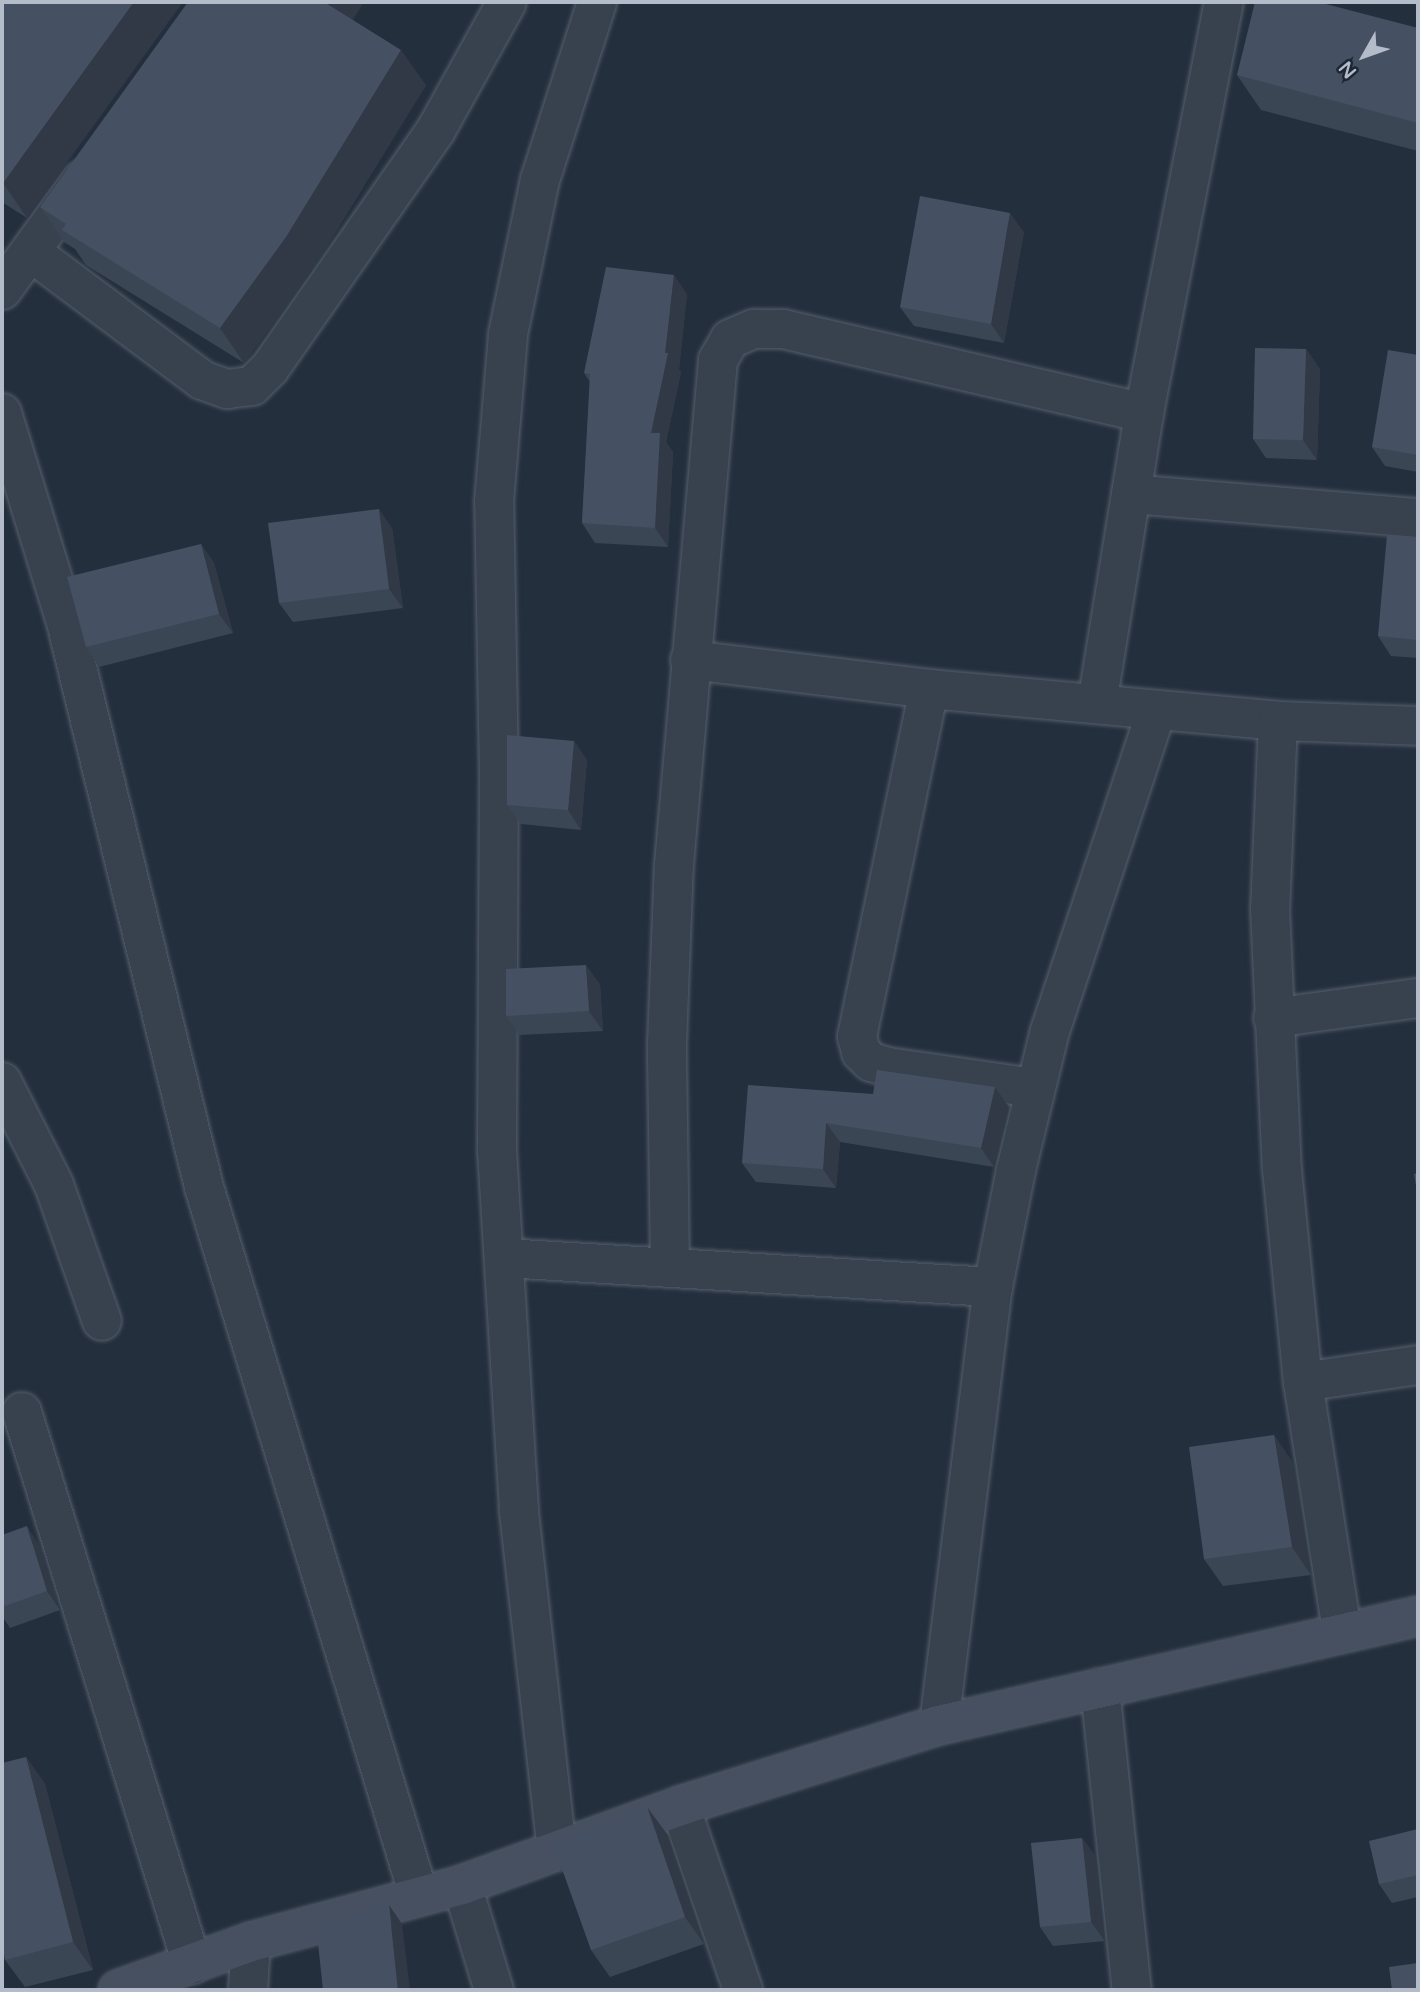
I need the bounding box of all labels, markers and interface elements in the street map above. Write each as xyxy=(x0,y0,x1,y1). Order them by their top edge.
north arrow xyxy=(1329,21,1399,91)
text: N xyxy=(1335,57,1361,82)

